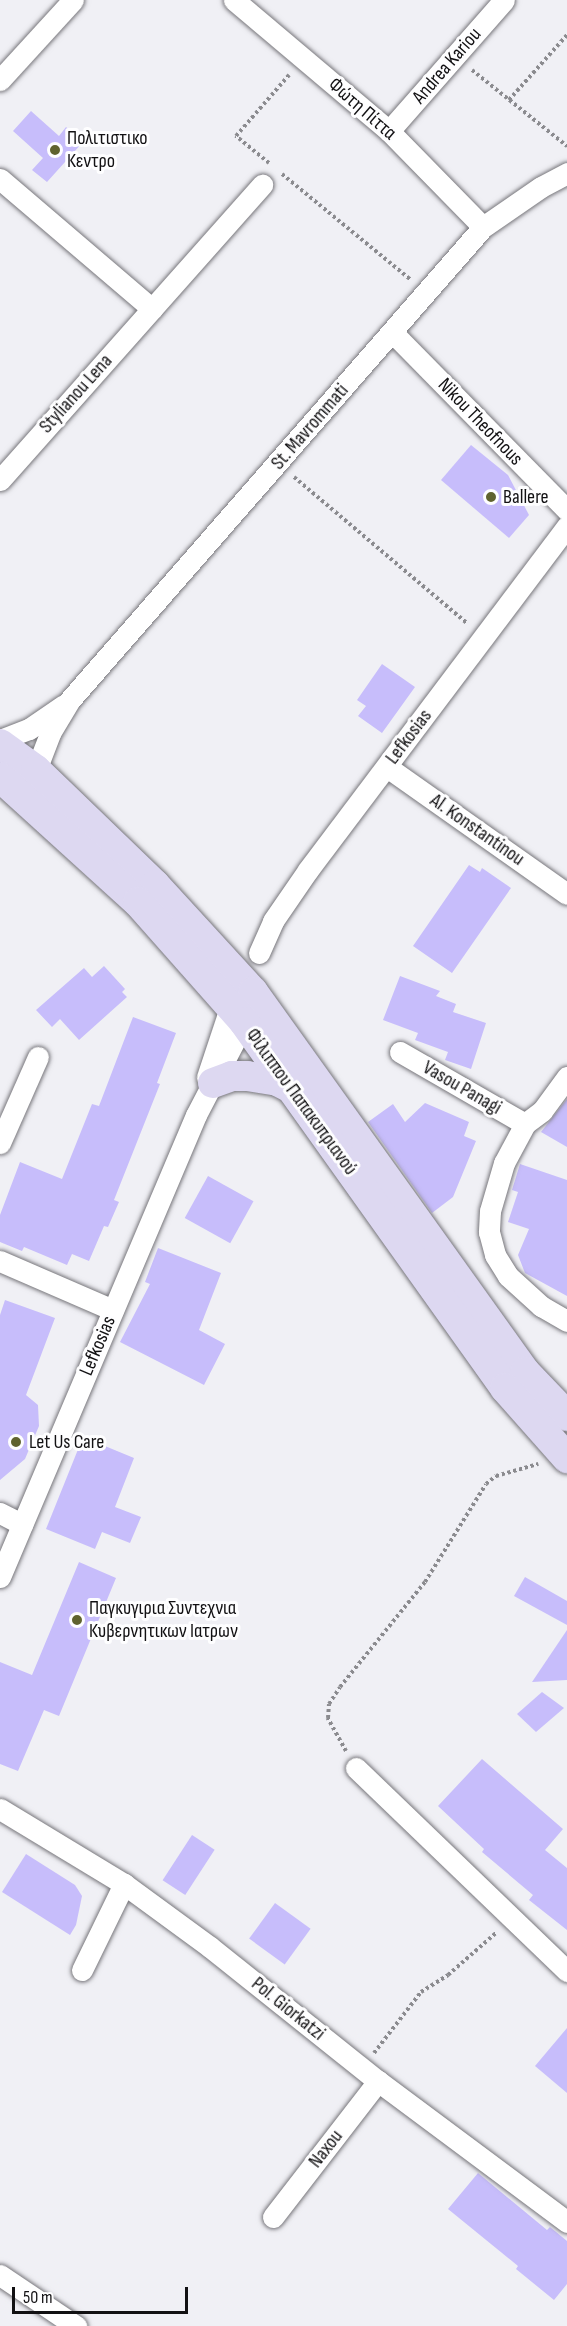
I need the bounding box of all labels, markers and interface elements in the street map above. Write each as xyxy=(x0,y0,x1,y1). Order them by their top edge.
street label: Andrea Kariou xyxy=(407,23,487,109)
street label: Φώτη Πίττα xyxy=(323,73,401,145)
place label: Πολιτιστικο Κεντρο xyxy=(67,126,148,173)
marker: Πολιτιστικο Κεντρο xyxy=(48,143,62,157)
street label: Stylianou Lena xyxy=(34,350,118,438)
street label: Nikou Theofnous xyxy=(432,373,528,471)
street label: St. Mavrommati xyxy=(266,379,354,475)
place label: Ballere xyxy=(503,485,549,509)
marker: Ballere xyxy=(484,490,498,504)
street label: Lefkosias xyxy=(381,705,437,769)
street label: Al. Konstantinou xyxy=(425,789,529,871)
street label: Φίλιππου Παπακυπριανού xyxy=(240,1024,362,1180)
street label: Vasou Panagi xyxy=(418,1056,506,1120)
street label: Lefkosias xyxy=(75,1313,121,1379)
place label: Let Us Care xyxy=(29,1430,104,1454)
marker: Let Us Care xyxy=(7,1433,25,1451)
place label: Παγκυγιρια Συντεχνια Κυβερνητικων Ιατρων xyxy=(89,1596,238,1643)
marker: Παγκυγιρια Συντεχνια Κυβερνητικων Ιατρων xyxy=(70,1613,84,1627)
street label: Pol. Giorkatzi xyxy=(246,1972,330,2046)
street label: Naxou xyxy=(304,2125,348,2173)
scale bar xyxy=(15,2275,190,2313)
text: 50 m xyxy=(23,2287,53,2308)

